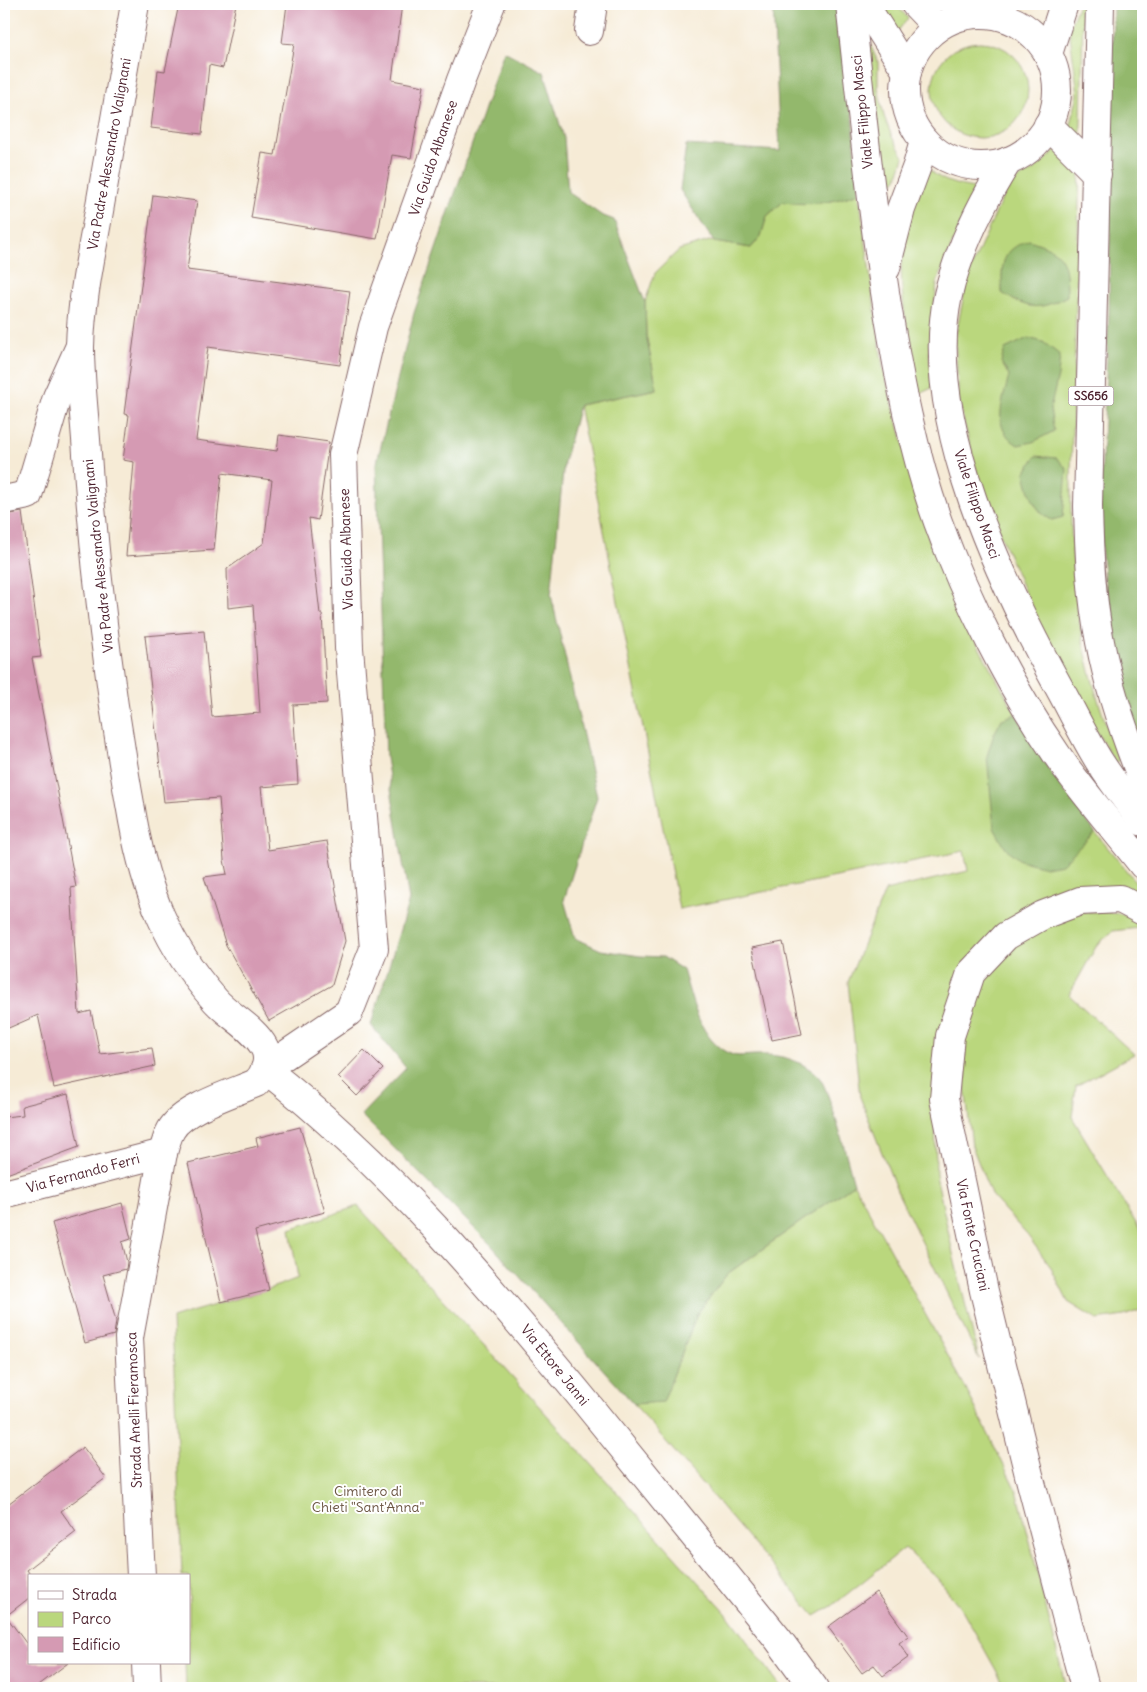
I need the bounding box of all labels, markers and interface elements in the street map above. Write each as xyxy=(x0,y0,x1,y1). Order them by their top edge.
street label: Viale Filippo Masci xyxy=(847,54,877,170)
street label: Via Padre Alessandro Valignani xyxy=(83,57,135,251)
street label: Via Guido Albanese xyxy=(405,98,461,218)
road number: SS656 xyxy=(1068,386,1114,406)
street label: Viale Filippo Masci xyxy=(950,447,1004,561)
street label: Via Padre Alessandro Valignani xyxy=(79,458,117,654)
street label: Via Guido Albanese xyxy=(335,488,357,610)
street label: Via Fernando Ferri xyxy=(24,1149,142,1197)
street label: Via Fonte Cruciani xyxy=(952,1177,994,1293)
street label: Via Ettore Janni xyxy=(517,1321,593,1409)
street label: Strada Anelli Fieramosca xyxy=(122,1332,146,1488)
park label: Cimitero di Chieti "Sant'Anna" xyxy=(312,1482,424,1516)
legend xyxy=(28,1574,190,1664)
text: Strada xyxy=(72,1585,117,1604)
text: Parco xyxy=(72,1609,111,1628)
text: Edificio xyxy=(72,1635,120,1654)

